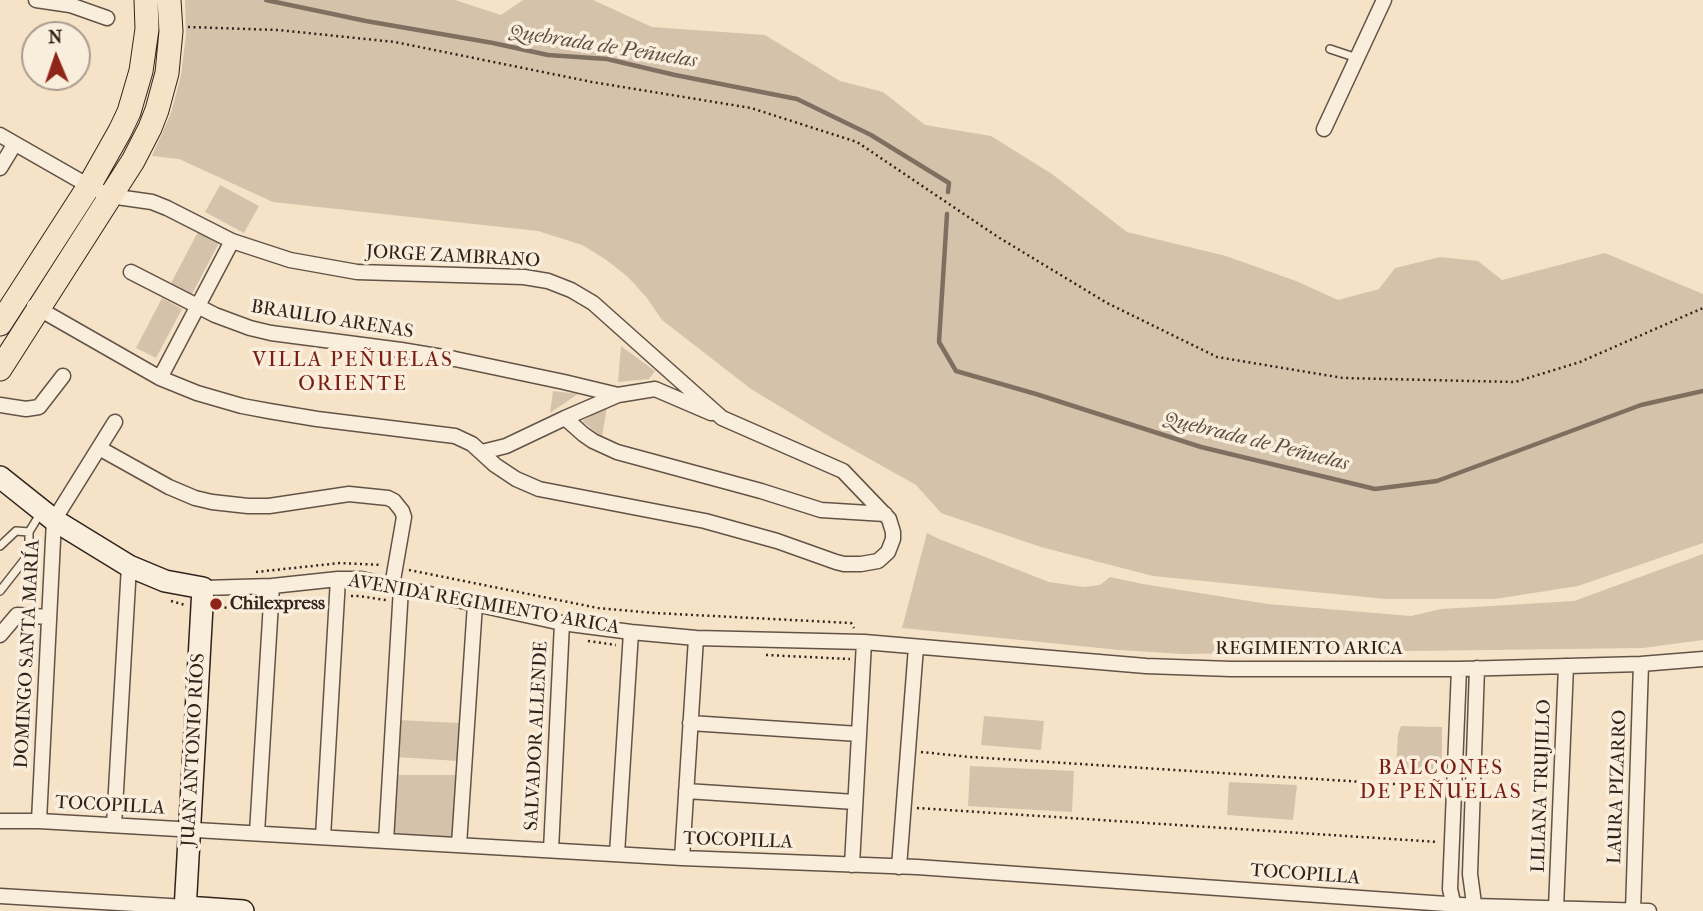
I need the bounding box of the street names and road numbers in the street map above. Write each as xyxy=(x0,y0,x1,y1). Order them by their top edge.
street label: JORGE ZAMBRANO xyxy=(365,241,541,273)
street label: BRAULIO ARENAS xyxy=(249,296,415,344)
street label: DOMINGO SANTA MARÍA xyxy=(11,539,45,769)
street label: AVENIDA REGIMIENTO ARICA xyxy=(347,570,621,640)
street label: REGIMIENTO ARICA xyxy=(1215,638,1403,660)
street label: SALVADOR ALLENDE xyxy=(521,641,553,831)
street label: JUAN ANTONIO RÍOS xyxy=(178,653,210,847)
street label: LILIANA TRUJILLO xyxy=(1528,699,1556,873)
street label: LAURA PIZARRO xyxy=(1604,709,1632,865)
street label: TOCOPILLA xyxy=(55,792,165,820)
street label: TOCOPILLA xyxy=(683,828,793,854)
street label: TOCOPILLA xyxy=(1249,860,1361,890)

